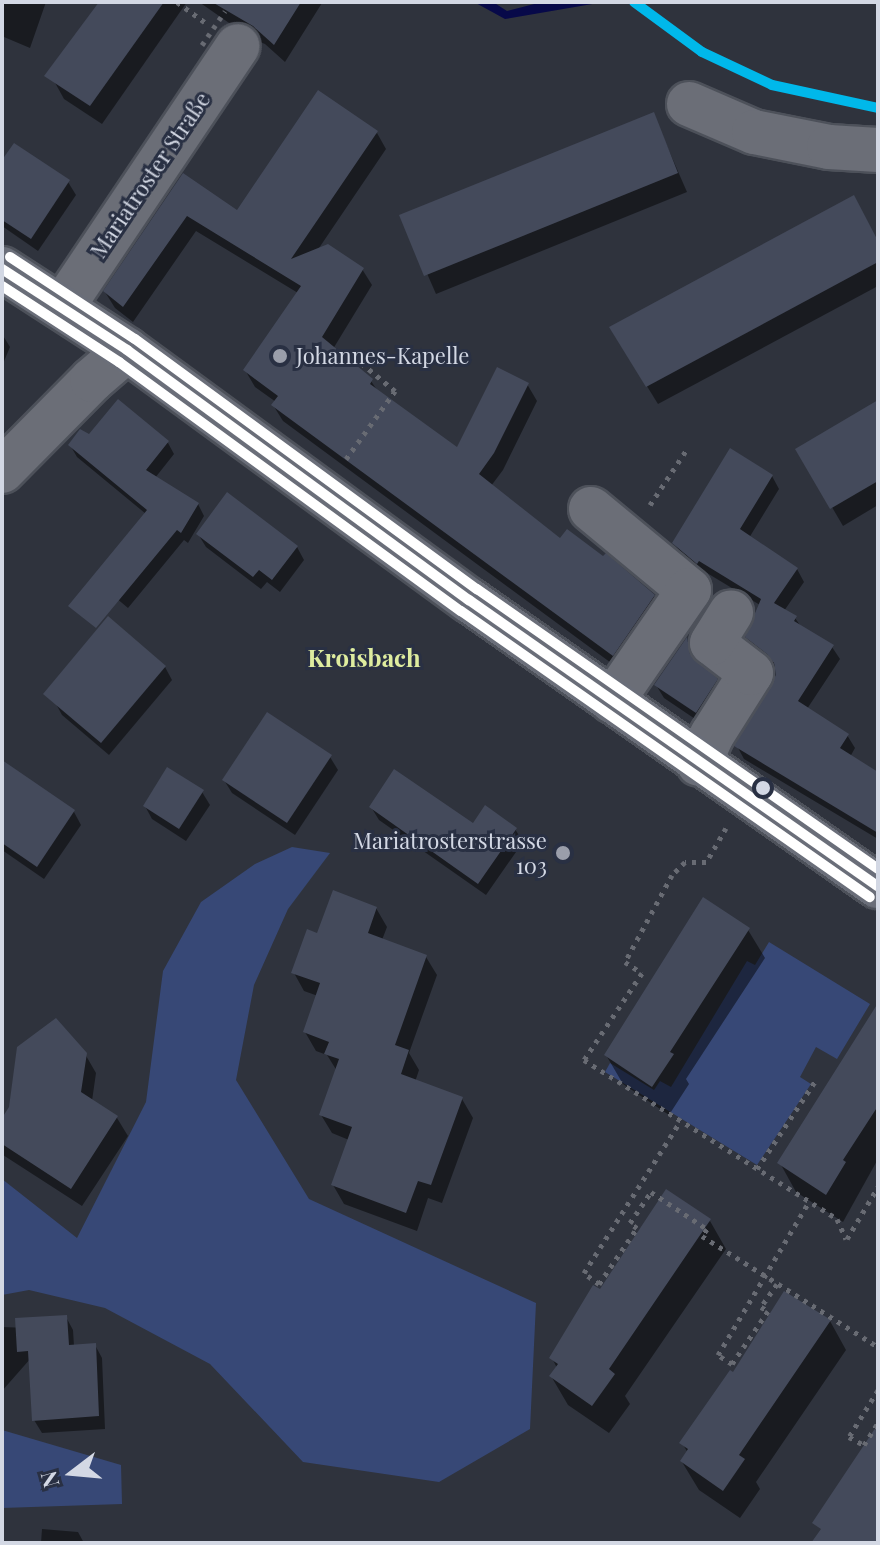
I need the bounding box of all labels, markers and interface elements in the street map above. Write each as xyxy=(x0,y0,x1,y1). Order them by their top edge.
street label: Mariatroster Straße xyxy=(85,87,215,263)
place label: Johannes-Kapelle xyxy=(296,343,469,369)
marker: Johannes-Kapelle xyxy=(271,347,289,365)
district label: Kroisbach xyxy=(307,644,421,672)
unlabelled marker xyxy=(755,780,771,796)
place label: Mariatrosterstrasse 103 xyxy=(353,827,547,878)
marker: Mariatrosterstrasse 103 xyxy=(554,844,572,862)
north arrow xyxy=(32,1433,112,1513)
text: N xyxy=(32,1468,66,1491)

